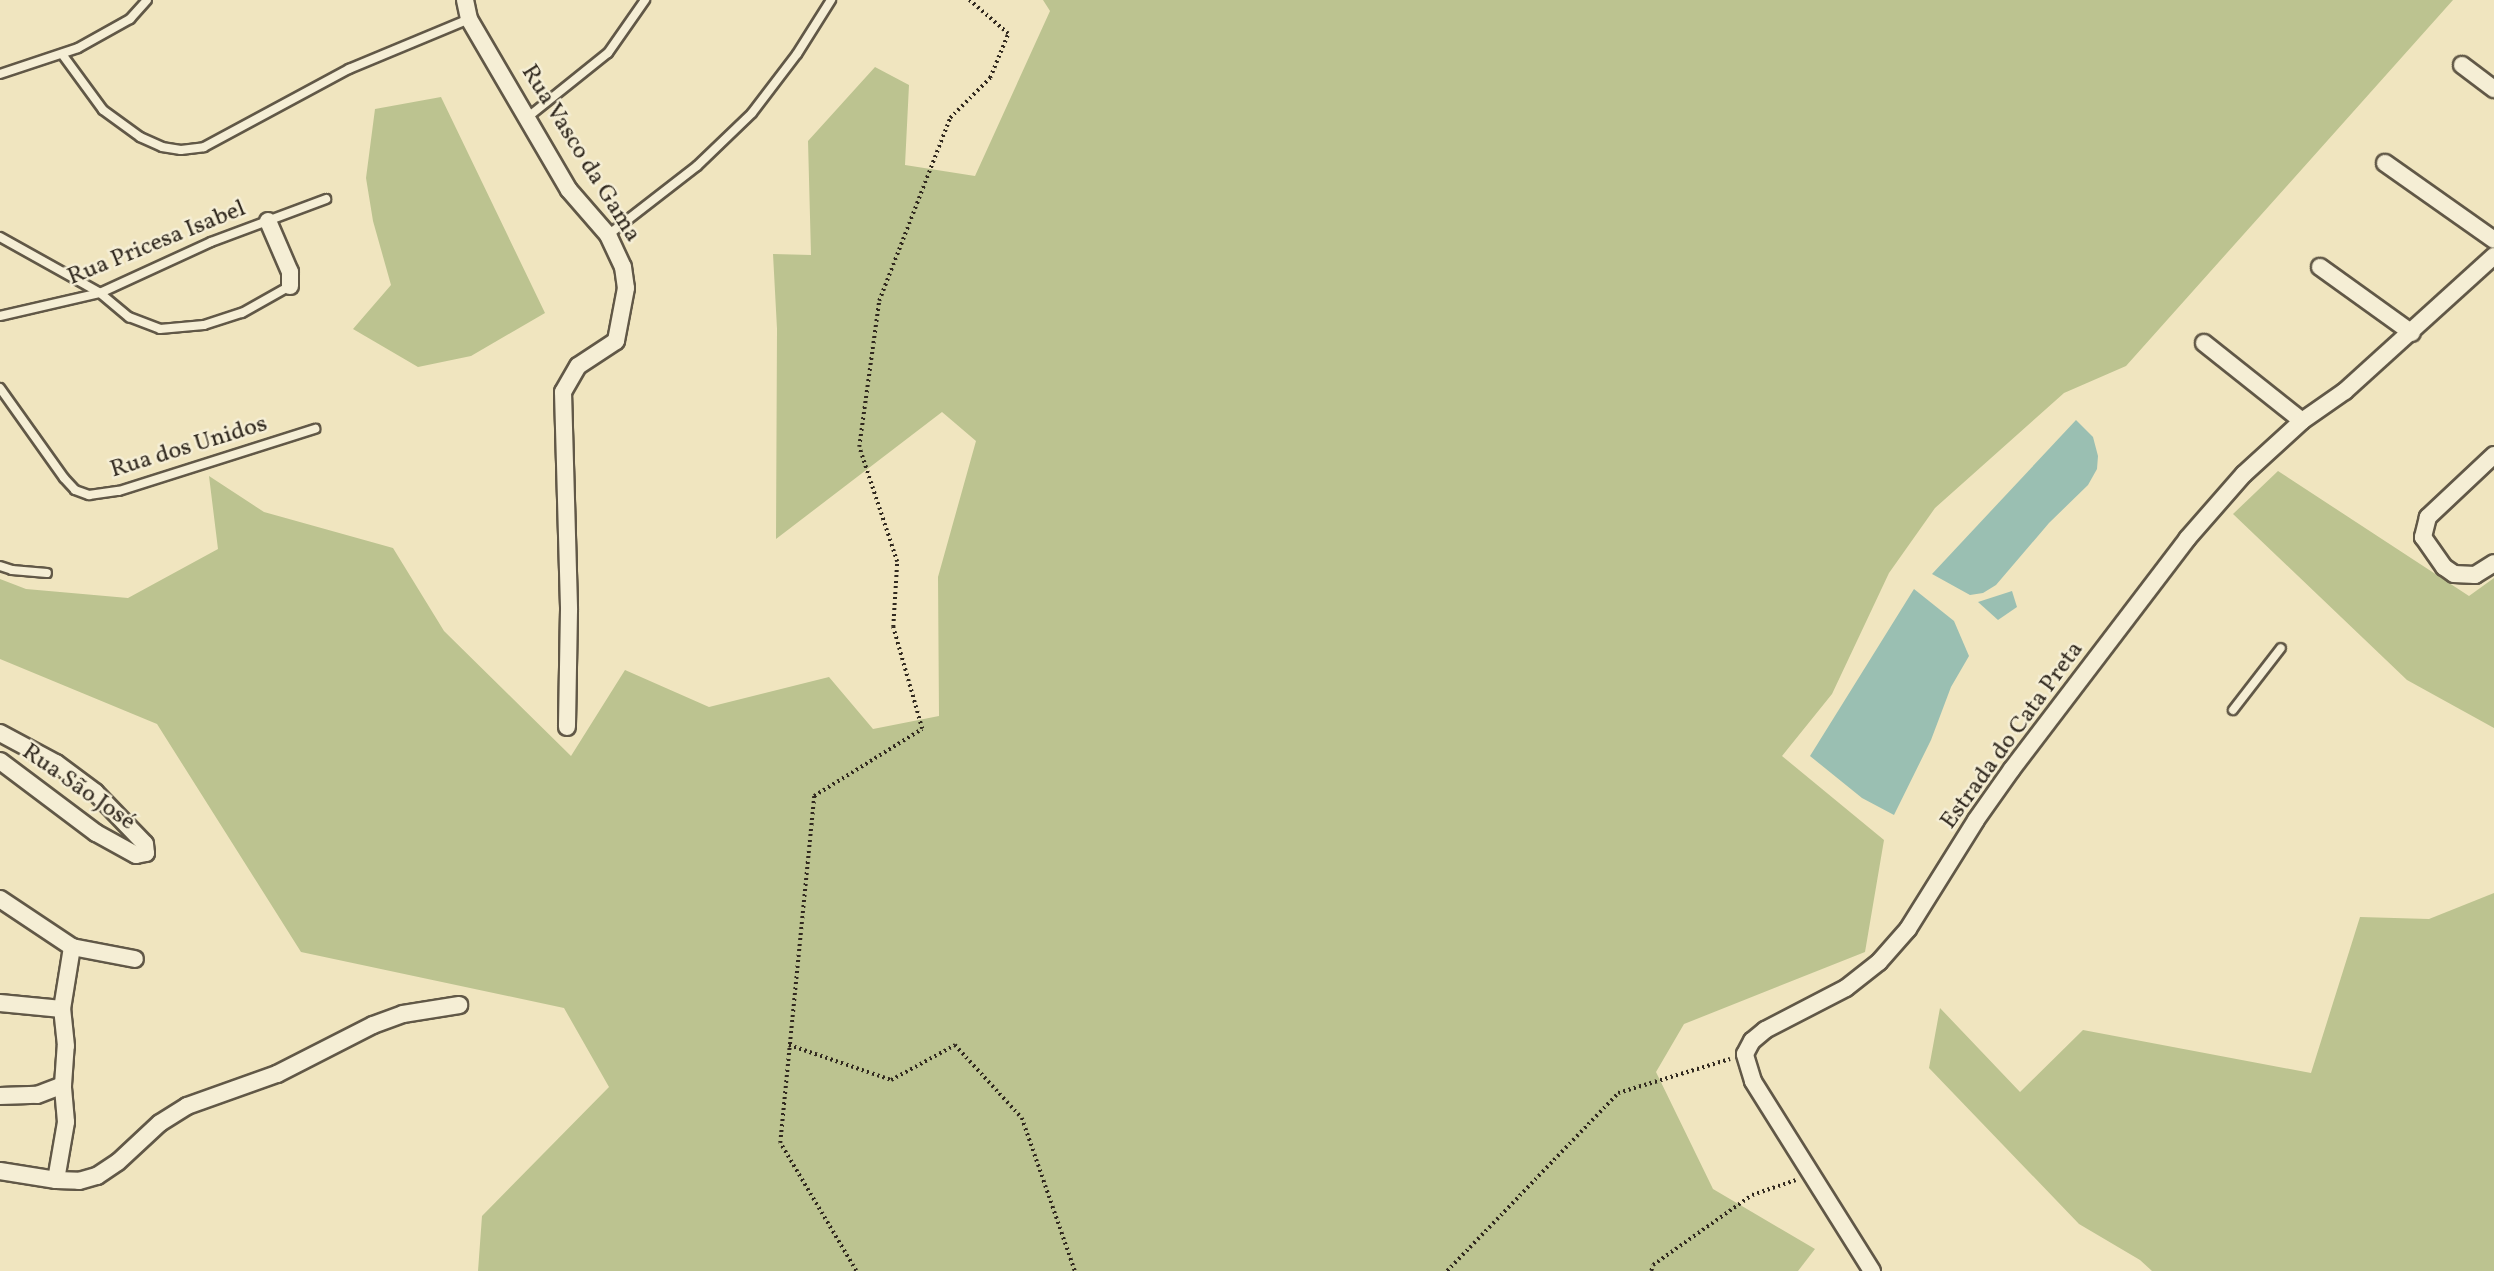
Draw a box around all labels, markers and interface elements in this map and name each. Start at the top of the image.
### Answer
street label: Rua Vasco da Gama [514,60,646,248]
street label: Rua Pricesa Isabel [64,195,250,293]
street label: Rua dos Unidos [107,410,271,486]
street label: Estrada do Cata Preta [1935,637,2091,835]
street label: Rua São José [16,738,140,838]

